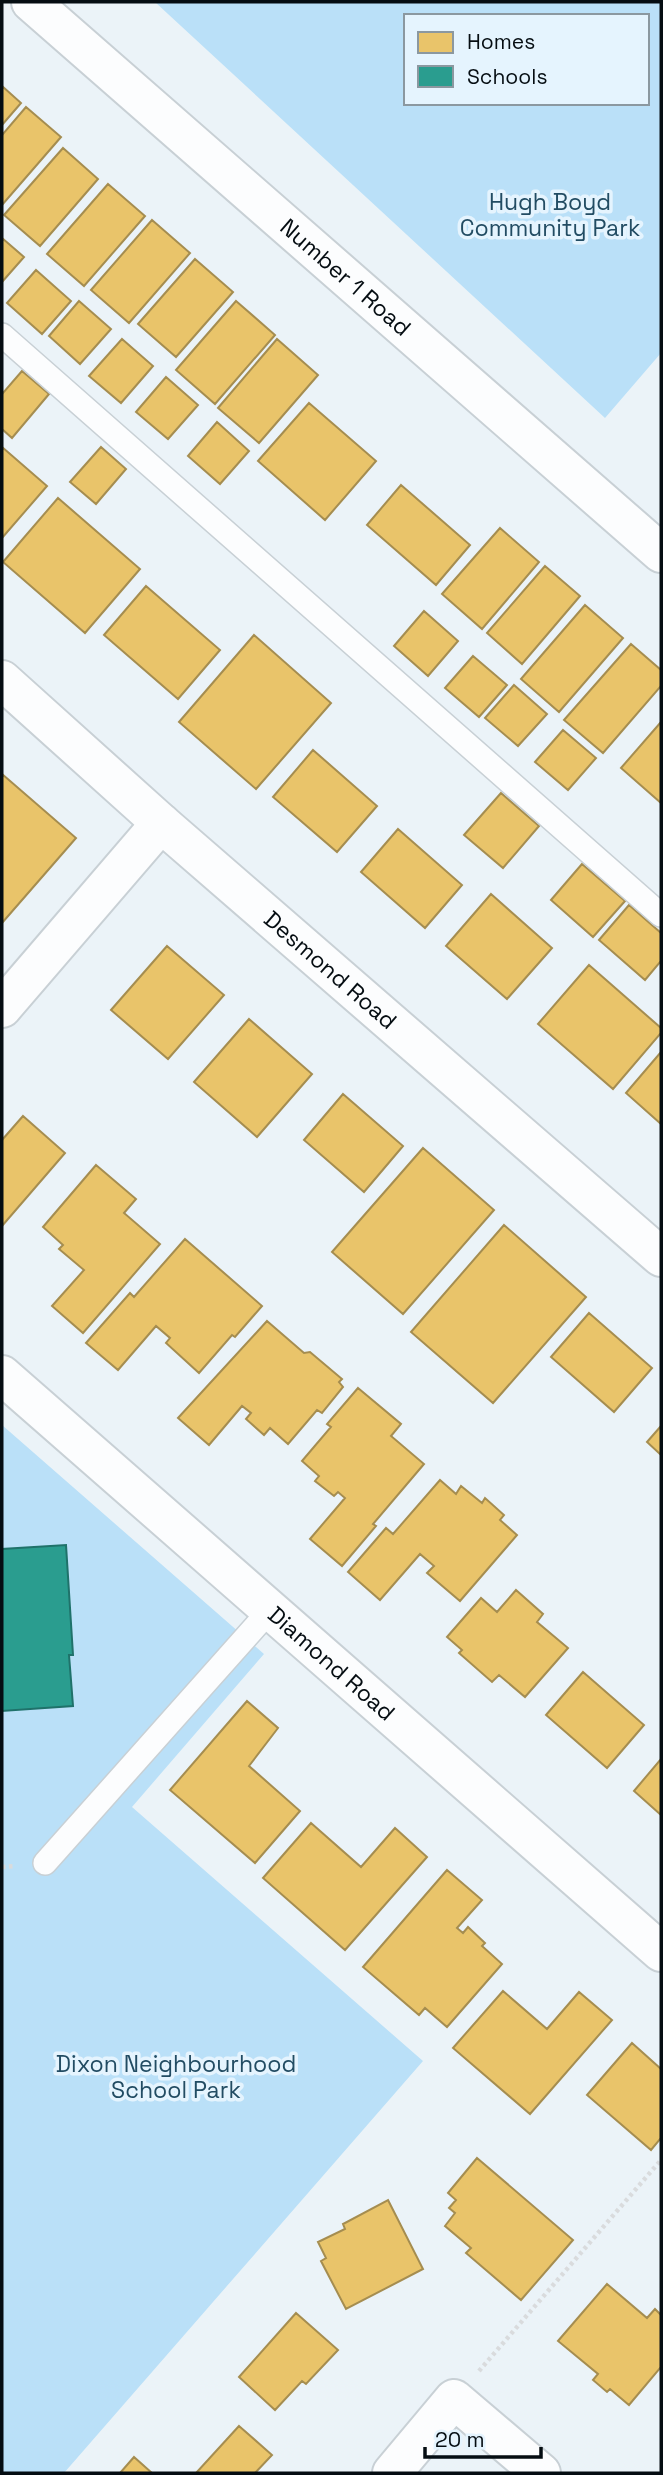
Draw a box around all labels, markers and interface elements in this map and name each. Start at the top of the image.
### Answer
legend [404,14,649,105]
text: Homes [467,28,535,55]
text: Schools [467,63,547,90]
park label: Hugh Boyd Community Park [460,187,640,243]
street label: Number 1 Road [274,212,417,343]
street label: Desmond Road [258,904,403,1036]
street label: Diamond Road [262,1600,401,1727]
park label: Dixon Neighbourhood School Park [56,2049,296,2105]
scale bar [425,2416,540,2460]
text: 20 m [435,2426,485,2453]

